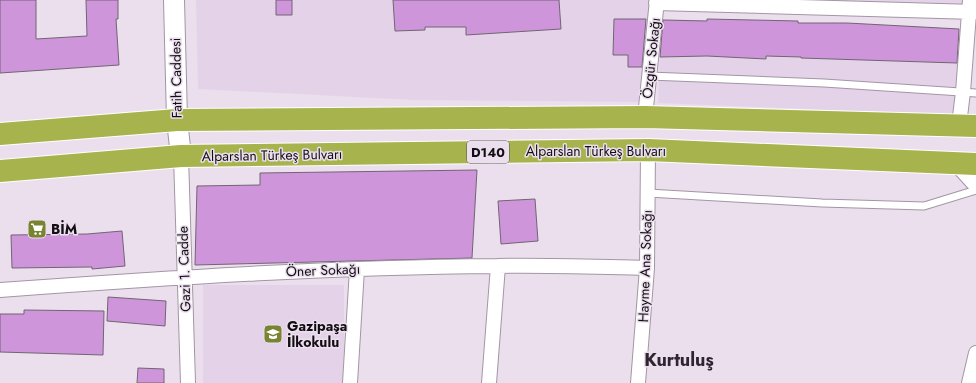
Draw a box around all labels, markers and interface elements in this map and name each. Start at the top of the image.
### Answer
street label: Özgür Sokağı [637,16,665,100]
street label: Fatih Caddesi [165,38,187,118]
road number: D140 [467,141,509,163]
street label: Alparslan Türkeş Bulvarı [526,141,666,161]
street label: Alparslan Türkeş Bulvarı [202,144,342,166]
street label: Hayme Ana Sokağı [633,209,657,323]
supermarket icon: BİM [26,218,48,240]
place label: BİM [51,219,77,239]
street label: Gazi 1. Cadde [173,226,195,312]
street label: Öner Sokağı [285,259,361,281]
place label: Gazipaşa İlkokulu [287,316,347,352]
school or university icon: Gazipaşa İlkokulu [262,323,284,345]
district label: Kurtuluş [644,347,714,373]

